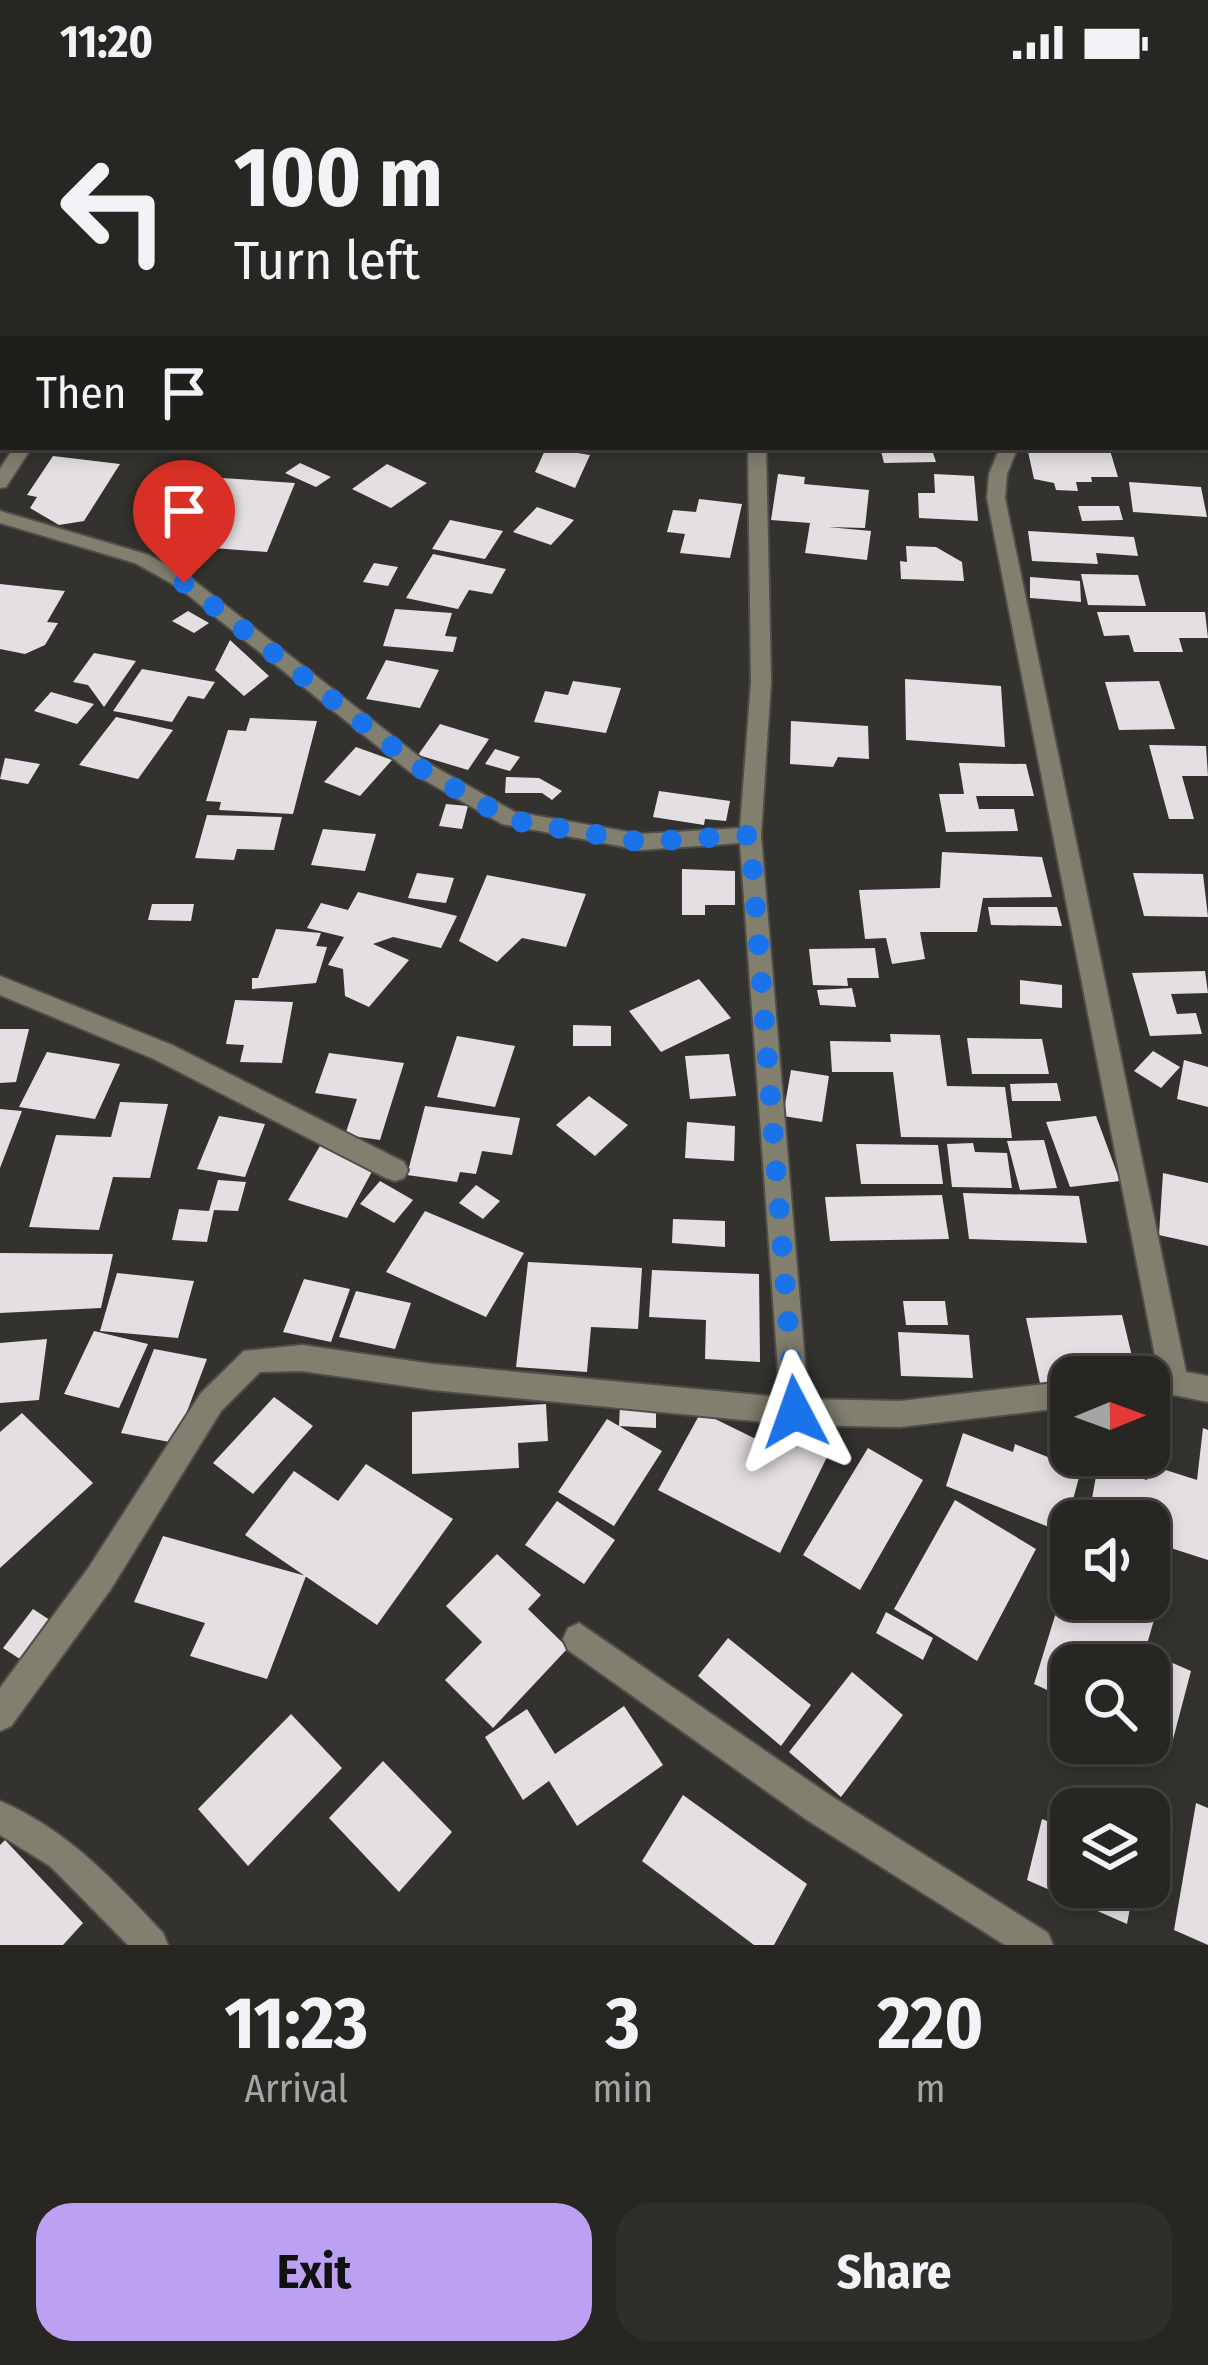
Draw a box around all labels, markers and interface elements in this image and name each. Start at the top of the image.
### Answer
text: 11:20 [60,15,153,69]
text: 100 m [234,127,443,228]
icon: left [36,132,192,288]
text: Turn left [234,229,420,293]
icon: arrive [151,360,217,426]
text: Then [36,366,127,420]
pin [133,460,235,583]
icon: arrive [151,478,217,544]
position arrow [732,1349,858,1475]
north arrow [1050,1356,1170,1476]
map controls [1050,1356,1170,1908]
button: sound [1050,1500,1170,1620]
button: search [1050,1644,1170,1764]
button: layers [1050,1788,1170,1908]
text: 11:23 [225,1981,368,2067]
text: 3 [606,1981,640,2067]
text: 220 [877,1981,983,2067]
text: Arrival [245,2066,348,2112]
text: min [593,2066,653,2112]
text: m [915,2066,945,2112]
button: Exit [36,2203,592,2341]
button: Share [616,2203,1172,2341]

